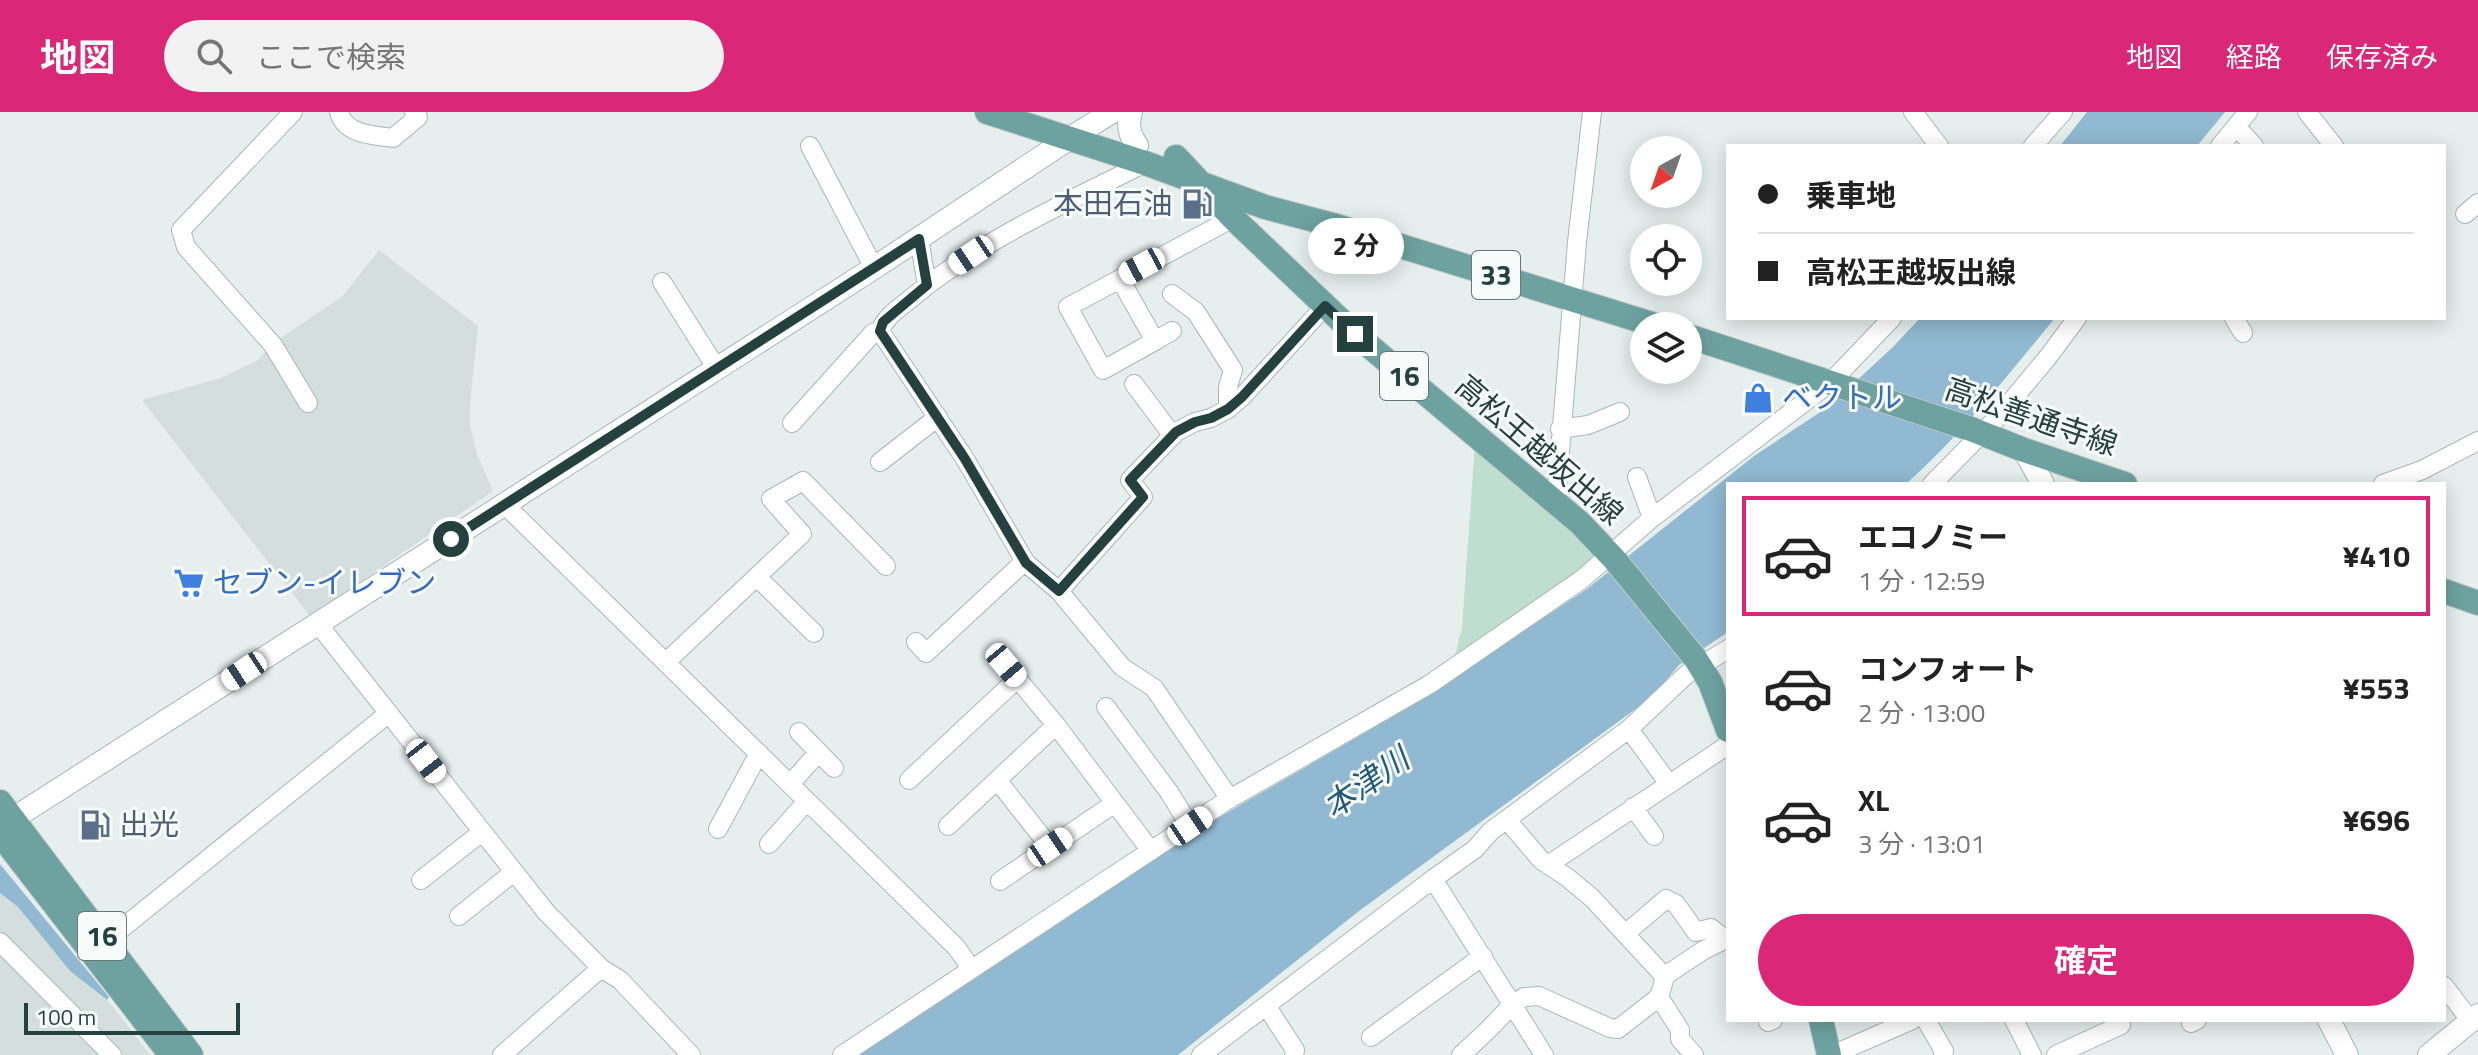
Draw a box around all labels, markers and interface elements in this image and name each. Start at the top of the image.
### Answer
search box [164,20,724,92]
text: 地図 [40,28,116,86]
icon: search [192,34,236,78]
text: ここで検索 [256,34,406,80]
text: 地図 [2126,35,2182,78]
text: 経路 [2226,35,2282,78]
text: 保存済み [2326,35,2438,78]
north arrow [1630,136,1702,208]
map controls [1630,136,1702,384]
text: 乗車地 [1806,172,1896,218]
place label: 本田石油 [1053,180,1173,226]
fuel station icon: 本田石油 [1180,187,1214,221]
callout: 2 分 [1307,218,1403,274]
button: locate [1630,224,1702,296]
text: 2 分 [1333,226,1379,265]
car [944,232,998,278]
car [1115,244,1169,288]
text: 高松王越坂出線 [1806,249,2016,295]
road number: 33 [1472,251,1520,299]
button: layers [1630,312,1702,384]
route end [1337,316,1373,352]
road number: 16 [1380,352,1428,400]
street label: 高松王越坂出線 [1445,363,1634,535]
street label: 高松善通寺線 [1939,365,2124,467]
place label: ベクトル [1782,374,1902,420]
shop icon: ベクトル [1741,381,1775,415]
text: エコノミー [1858,514,2008,560]
icon: car [1762,520,1834,592]
route start [433,521,469,557]
text: ¥410 [2343,533,2410,579]
place label: セブン-イレブン [213,559,436,605]
text: 1 分 · 12:59 [1858,561,1985,600]
supermarket icon: セブン-イレブン [172,566,206,600]
car [981,639,1031,691]
text: コンフォート [1858,646,2037,692]
car [217,648,271,694]
icon: car [1762,652,1834,724]
text: ¥553 [2343,665,2410,711]
text: 2 分 · 13:00 [1858,693,1985,732]
water label: 本津川 [1312,733,1421,829]
car [402,735,450,787]
text: XL [1858,777,1889,823]
icon: car [1762,784,1834,856]
text: ¥696 [2343,797,2410,843]
place label: 出光 [119,801,179,847]
car [1163,803,1217,849]
fuel station icon: 出光 [78,808,112,842]
car [1023,824,1077,870]
text: 3 分 · 13:01 [1858,824,1985,863]
road number: 16 [78,912,126,960]
button: 確定 [1758,914,2414,1006]
scale bar [24,999,240,1035]
text: 100 m [36,1000,96,1034]

